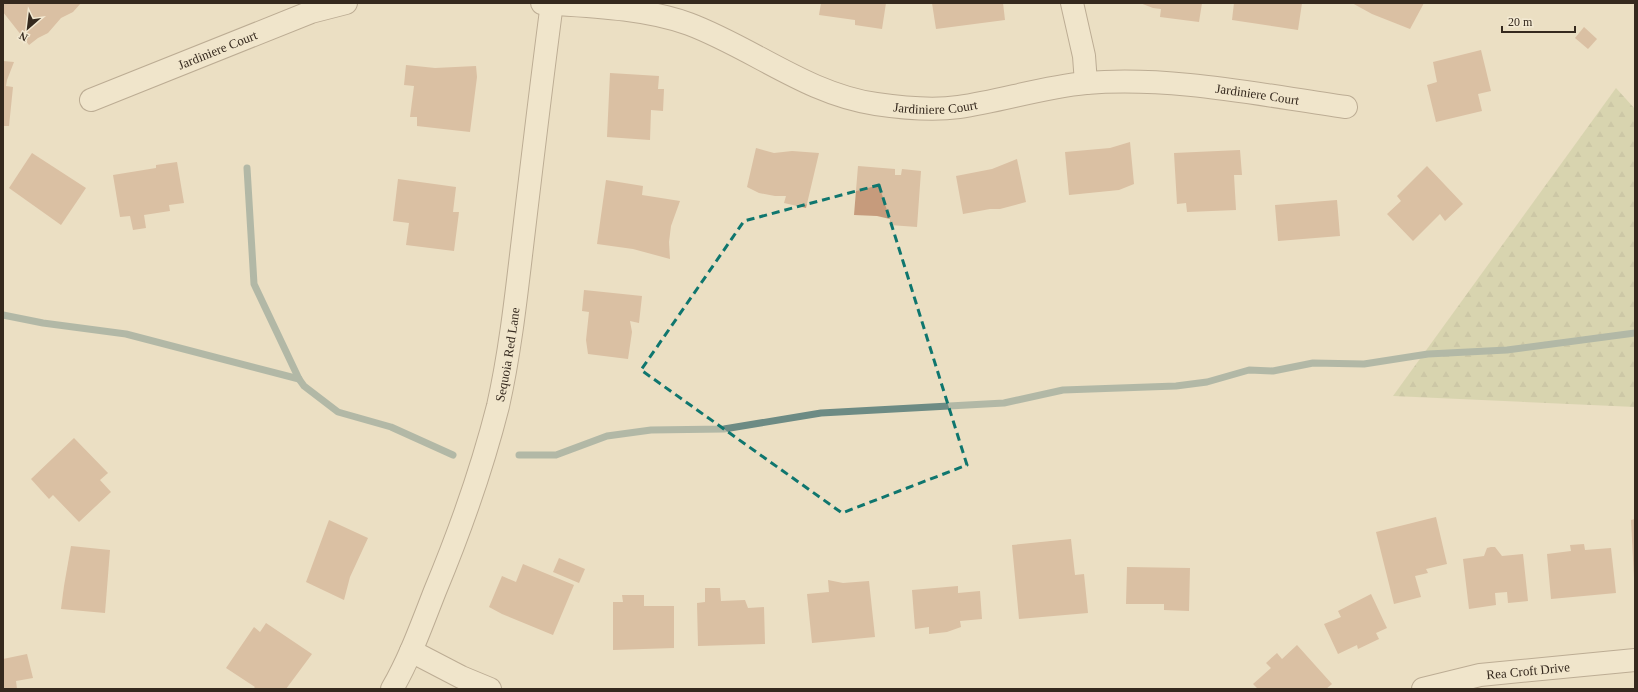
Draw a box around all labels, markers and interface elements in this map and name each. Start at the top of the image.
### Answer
north arrow [8,8,48,48]
scale bar [1502,8,1575,34]
text: 20 m [1508,15,1533,29]
street label: Jardiniere Court [176,27,260,73]
text: N [17,30,30,44]
street label: Jardiniere Court [1215,81,1301,108]
street label: Jardiniere Court [893,97,979,117]
street label: Sequoia Red Lane [492,306,523,403]
street label: Rea Croft Drive [1486,659,1571,682]

